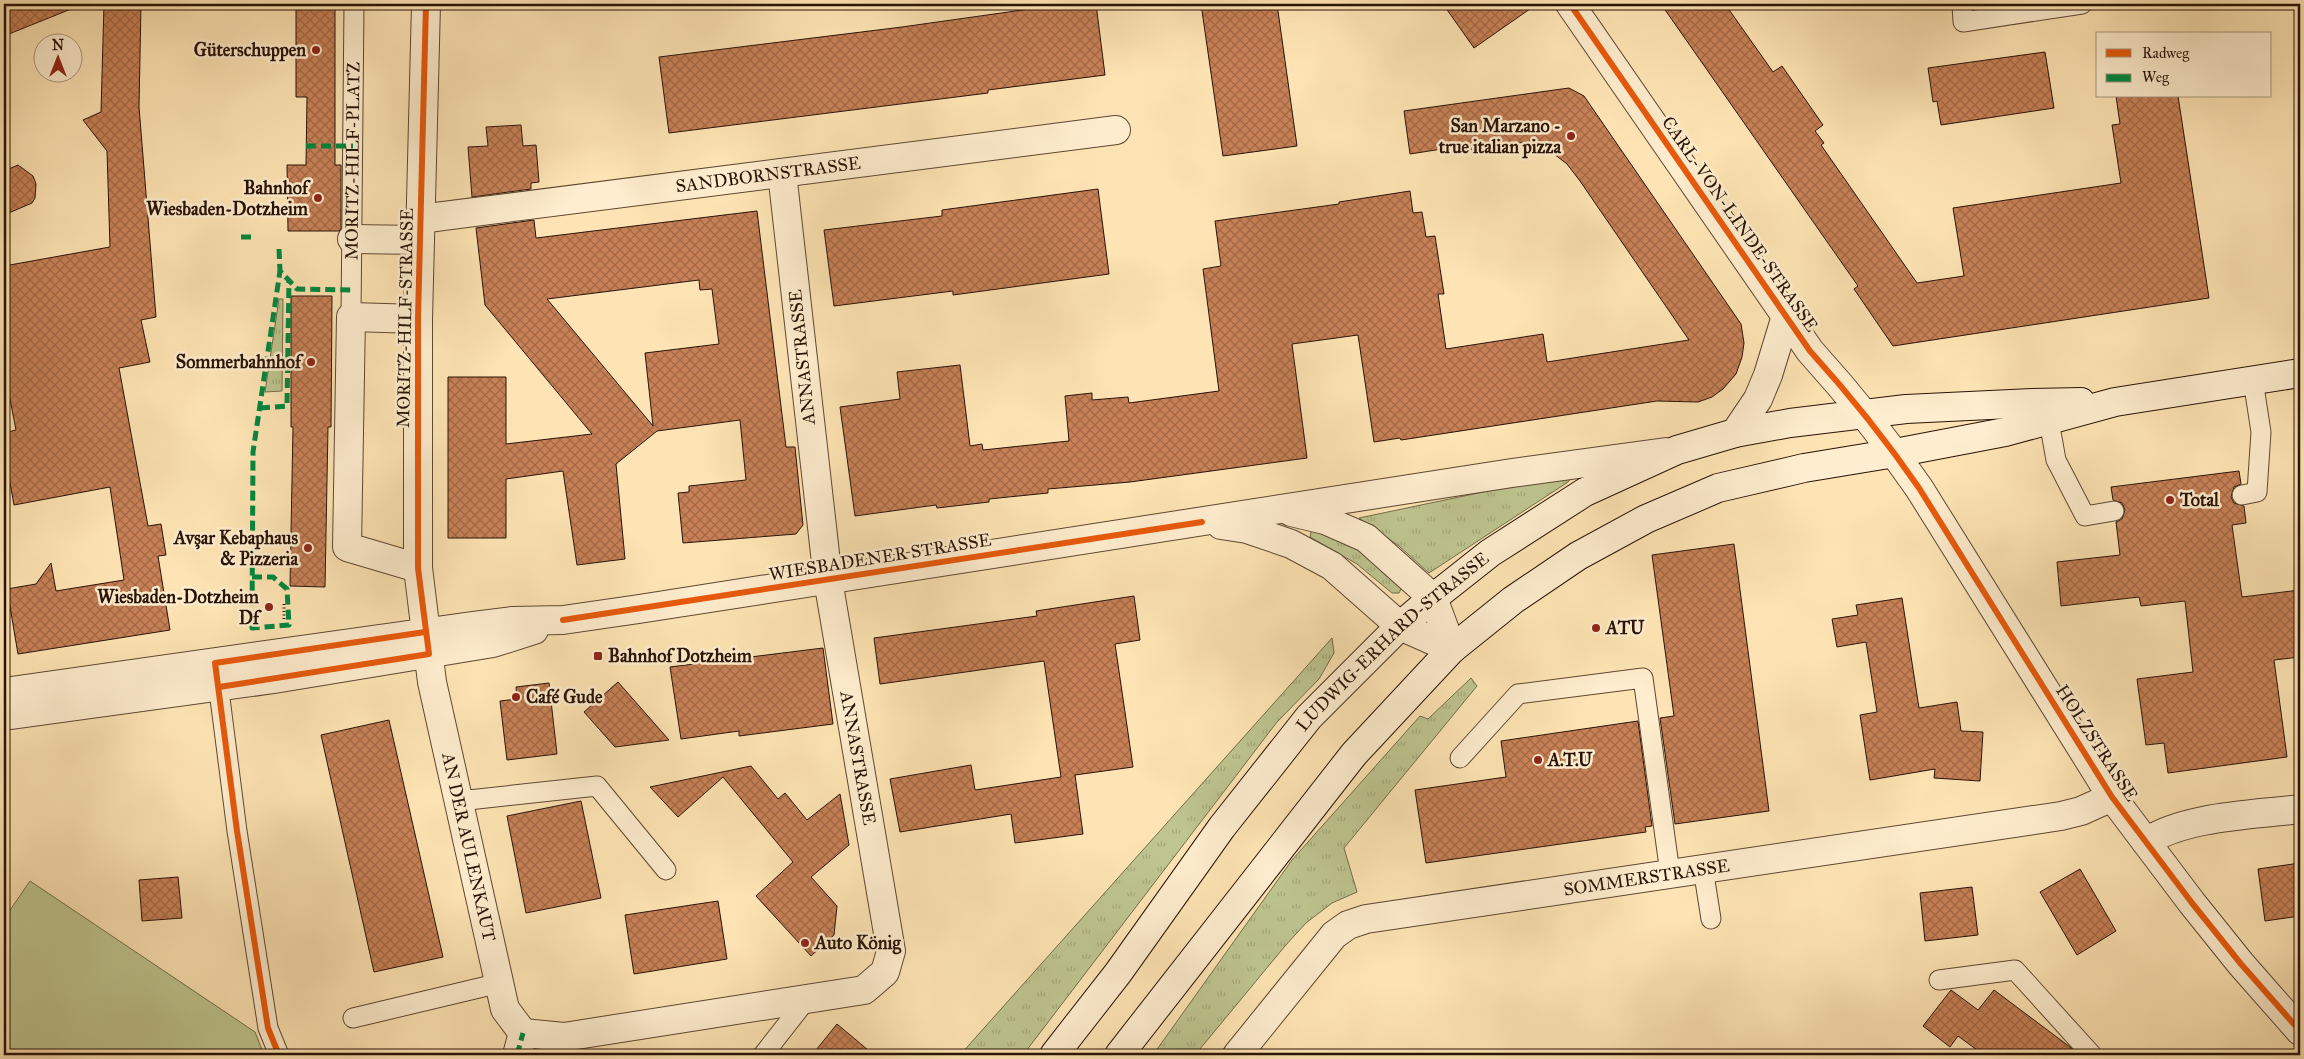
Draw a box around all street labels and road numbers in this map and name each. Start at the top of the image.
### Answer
street label: MORITZ-HILF-PLATZ [341,62,364,260]
street label: CARL-VON-LINDE-STRASSE [1657,112,1823,336]
street label: SANDBORNSTRASSE [674,152,862,197]
street label: MORITZ-HILF-STRASSE [392,208,418,428]
street label: ANNASTRASSE [784,288,820,427]
street label: WIESBADENER STRASSE [767,529,993,585]
street label: LUDWIG-ERHARD-STRASSE [1291,547,1493,736]
street label: HOLZSTRASSE [2051,681,2143,805]
street label: ANNASTRASSE [835,688,881,827]
street label: AN DER AULENKAUT [437,750,501,943]
street label: SOMMERSTRASSE [1562,854,1731,901]

